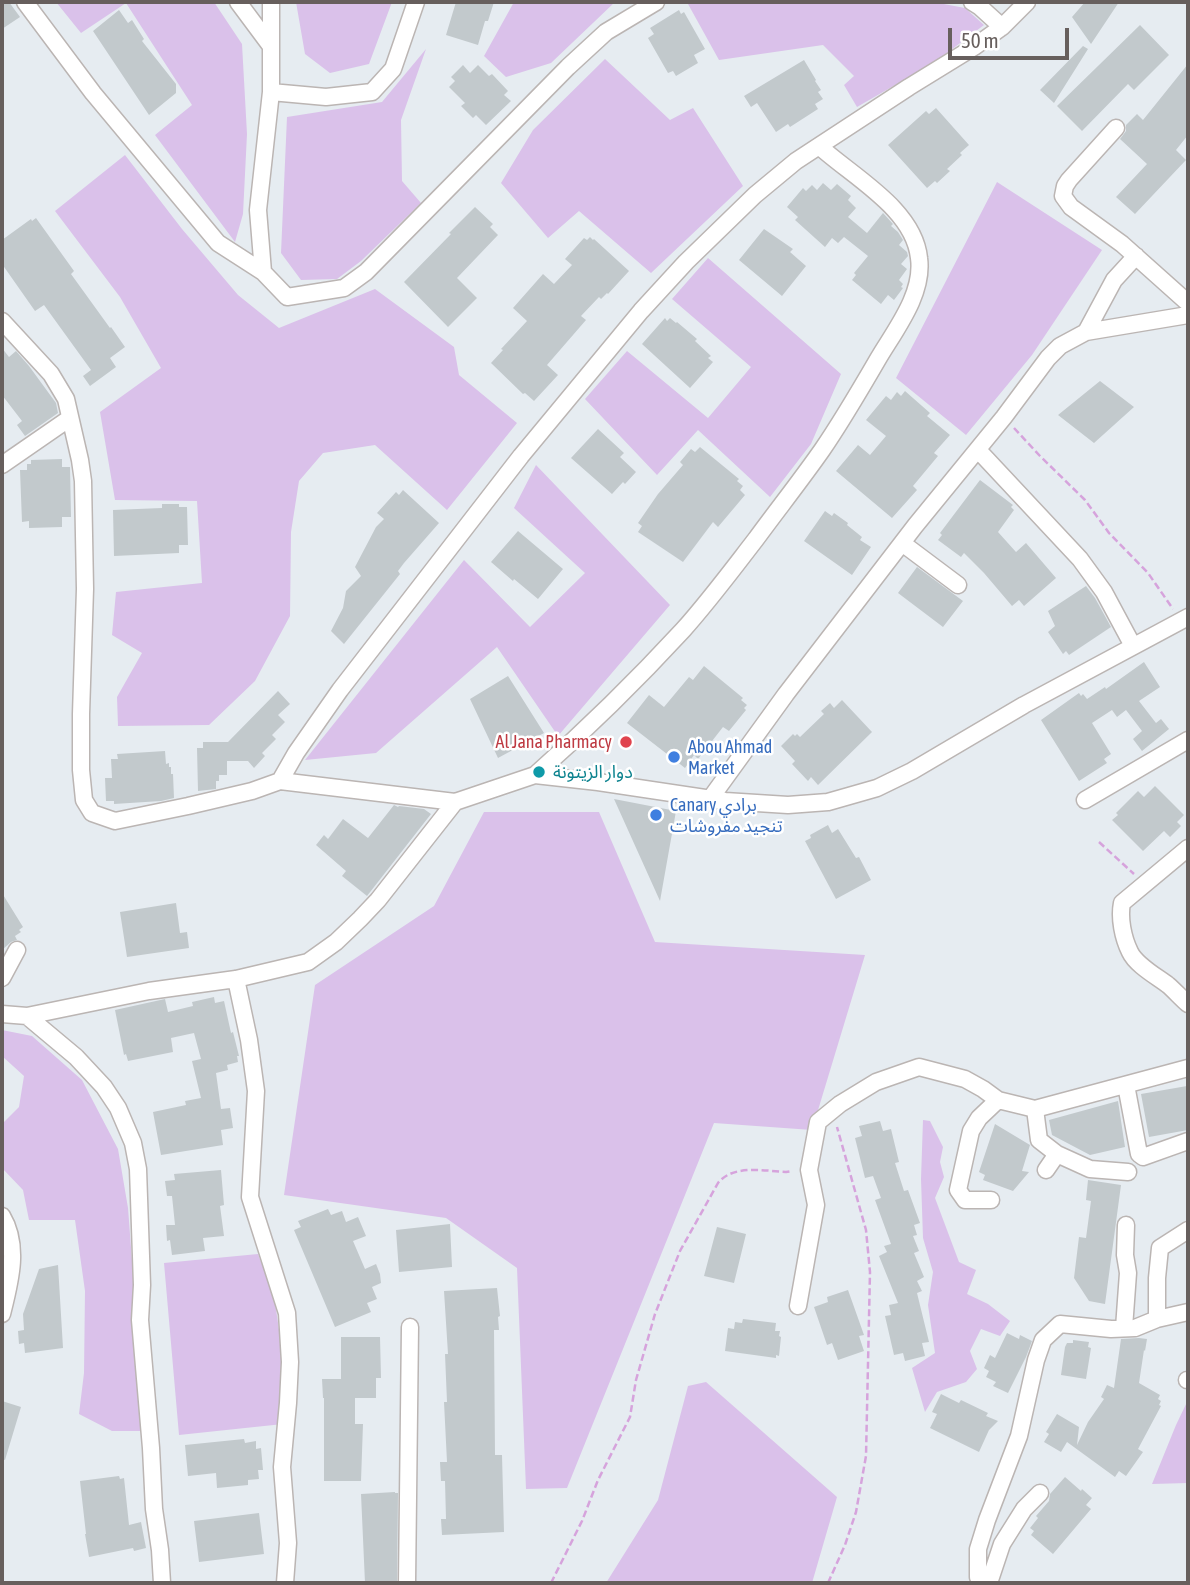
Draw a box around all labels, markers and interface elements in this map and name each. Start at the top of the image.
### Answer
scale bar [952,14,1073,58]
text: 50 m [961,28,999,52]
place label: Al Jana Pharmacy [496,731,612,753]
marker: Al Jana Pharmacy [618,734,634,750]
place label: Abou Ahmad Market [688,736,772,778]
marker: Abou Ahmad Market [666,749,682,765]
place label: دوار الزيتونة [553,761,633,783]
marker: دوار الزيتونة [531,764,547,780]
place label: Canary برادي تنجيد مفروشات [670,794,783,836]
marker: Canary برادي تنجيد مفروشات [648,807,664,823]

